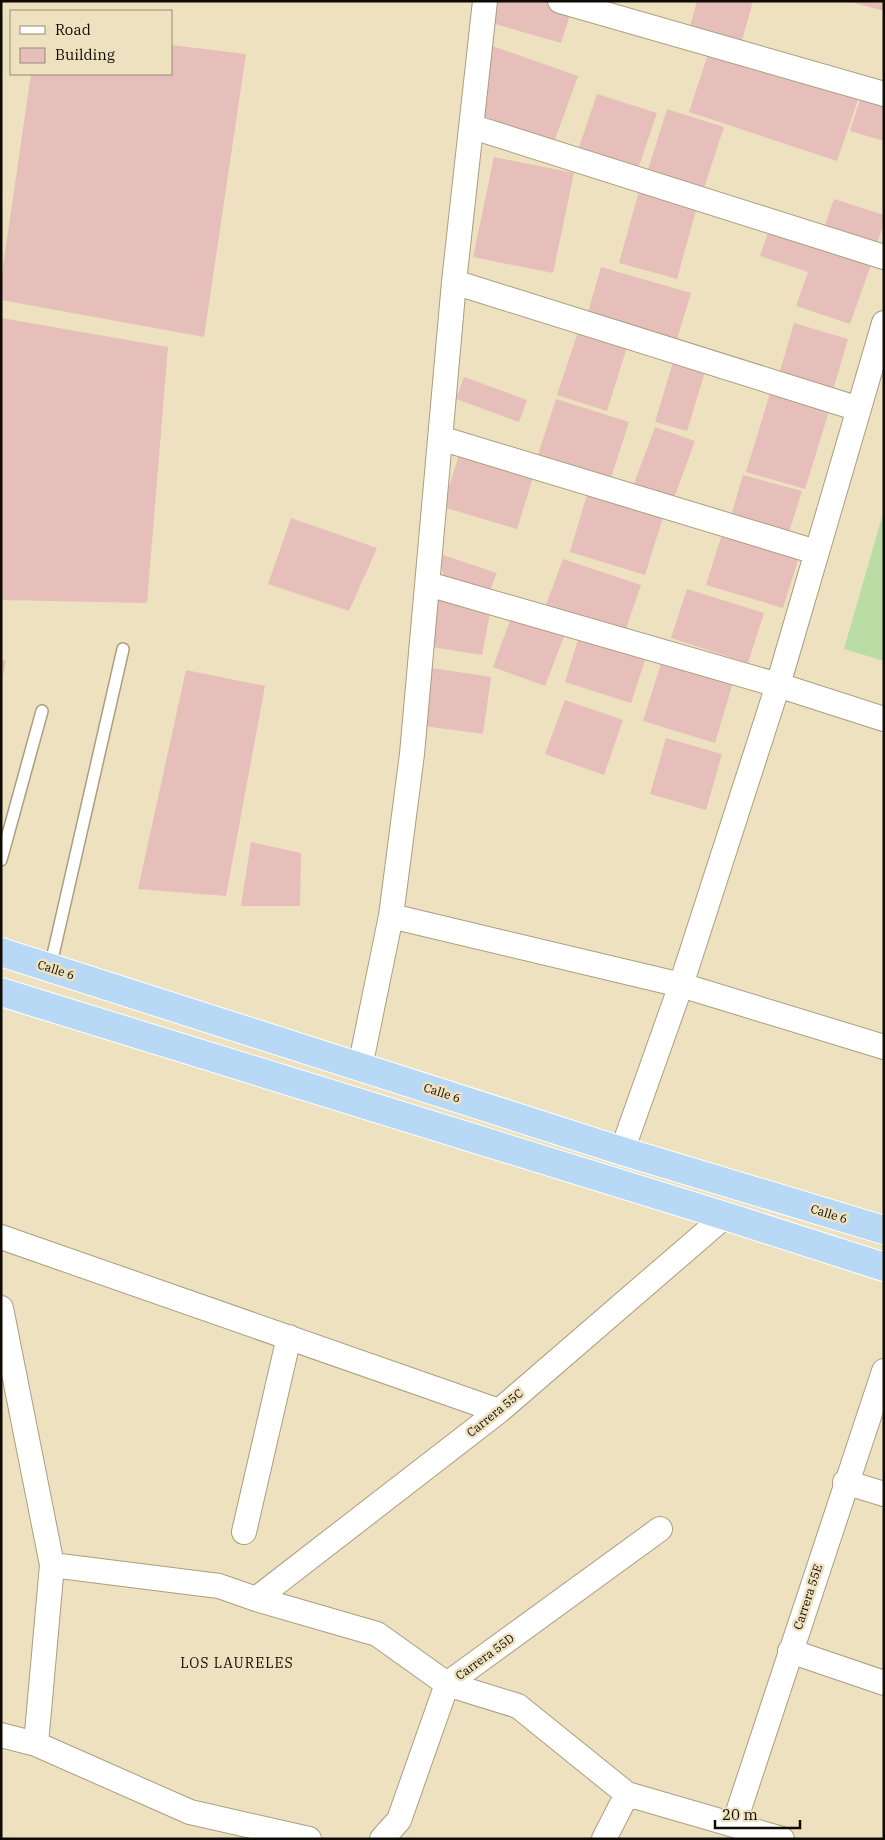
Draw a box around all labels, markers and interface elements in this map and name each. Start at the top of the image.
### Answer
legend [10,10,172,75]
text: Road [55,20,91,39]
text: Building [55,45,115,64]
street label: Calle 6 [36,957,76,983]
street label: Calle 6 [422,1080,462,1106]
street label: Calle 6 [809,1201,849,1226]
street label: Carrera 55C [463,1385,526,1440]
street label: Carrera 55E [790,1562,825,1632]
street label: Carrera 55D [452,1630,517,1683]
district label: LOS LAURELES [180,1654,294,1672]
scale bar [715,1798,800,1830]
text: 20 m [722,1805,758,1824]

